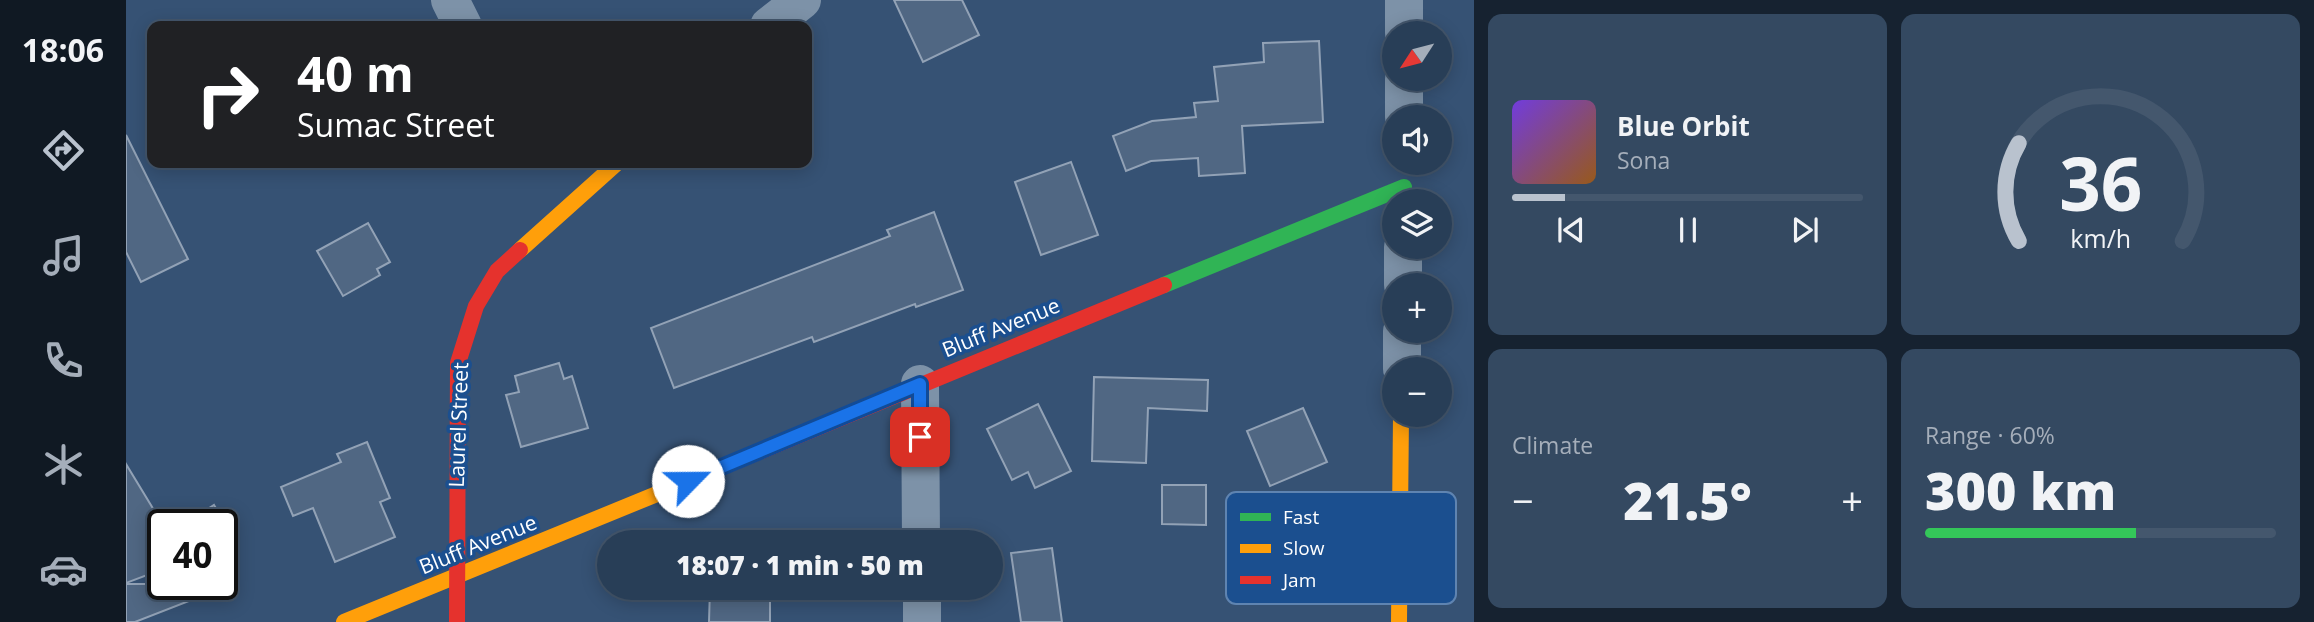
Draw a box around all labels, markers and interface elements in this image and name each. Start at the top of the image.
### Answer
north arrow [1382,21,1452,91]
map controls [1382,21,1452,427]
text: 18:06 [22,28,104,71]
text: 40 m [297,40,414,106]
icon: right [182,49,273,140]
text: Sumac Street [297,103,495,146]
button: sound [1382,105,1452,175]
text: Blue Orbit [1617,108,1750,144]
icon: directions [39,126,88,175]
text: 36 [2059,133,2142,232]
text: Sona [1617,144,1670,176]
button: layers [1382,189,1452,259]
icon: previous [1552,211,1590,249]
icon: pause [1669,211,1707,249]
icon: next [1786,211,1824,249]
text: km/h [2070,221,2131,255]
icon: music [39,231,88,280]
button: + [1382,273,1452,343]
street label: Bluff Avenue [938,291,1064,363]
icon: phone [39,336,88,385]
button: − [1382,357,1452,427]
street label: Laurel Street [442,362,474,488]
pin [890,407,950,467]
icon: arrive [901,418,939,456]
text: Range · 60% [1925,419,2055,451]
text: Climate [1512,429,1593,461]
icon: climate [39,440,88,489]
position arrow [651,444,725,518]
text: 300 km [1925,454,2116,525]
text: 21.5° [1623,464,1752,535]
text: − [1512,474,1534,526]
text: + [1841,474,1863,526]
legend [1226,492,1456,604]
text: Fast [1283,504,1319,530]
street label: Bluff Avenue [415,508,541,580]
speed limit sign: 40 [147,509,238,600]
text: Slow [1283,535,1325,561]
icon: car [39,545,88,594]
text: 18:07 · 1 min · 50 m [676,547,924,583]
text: Jam [1281,567,1316,593]

